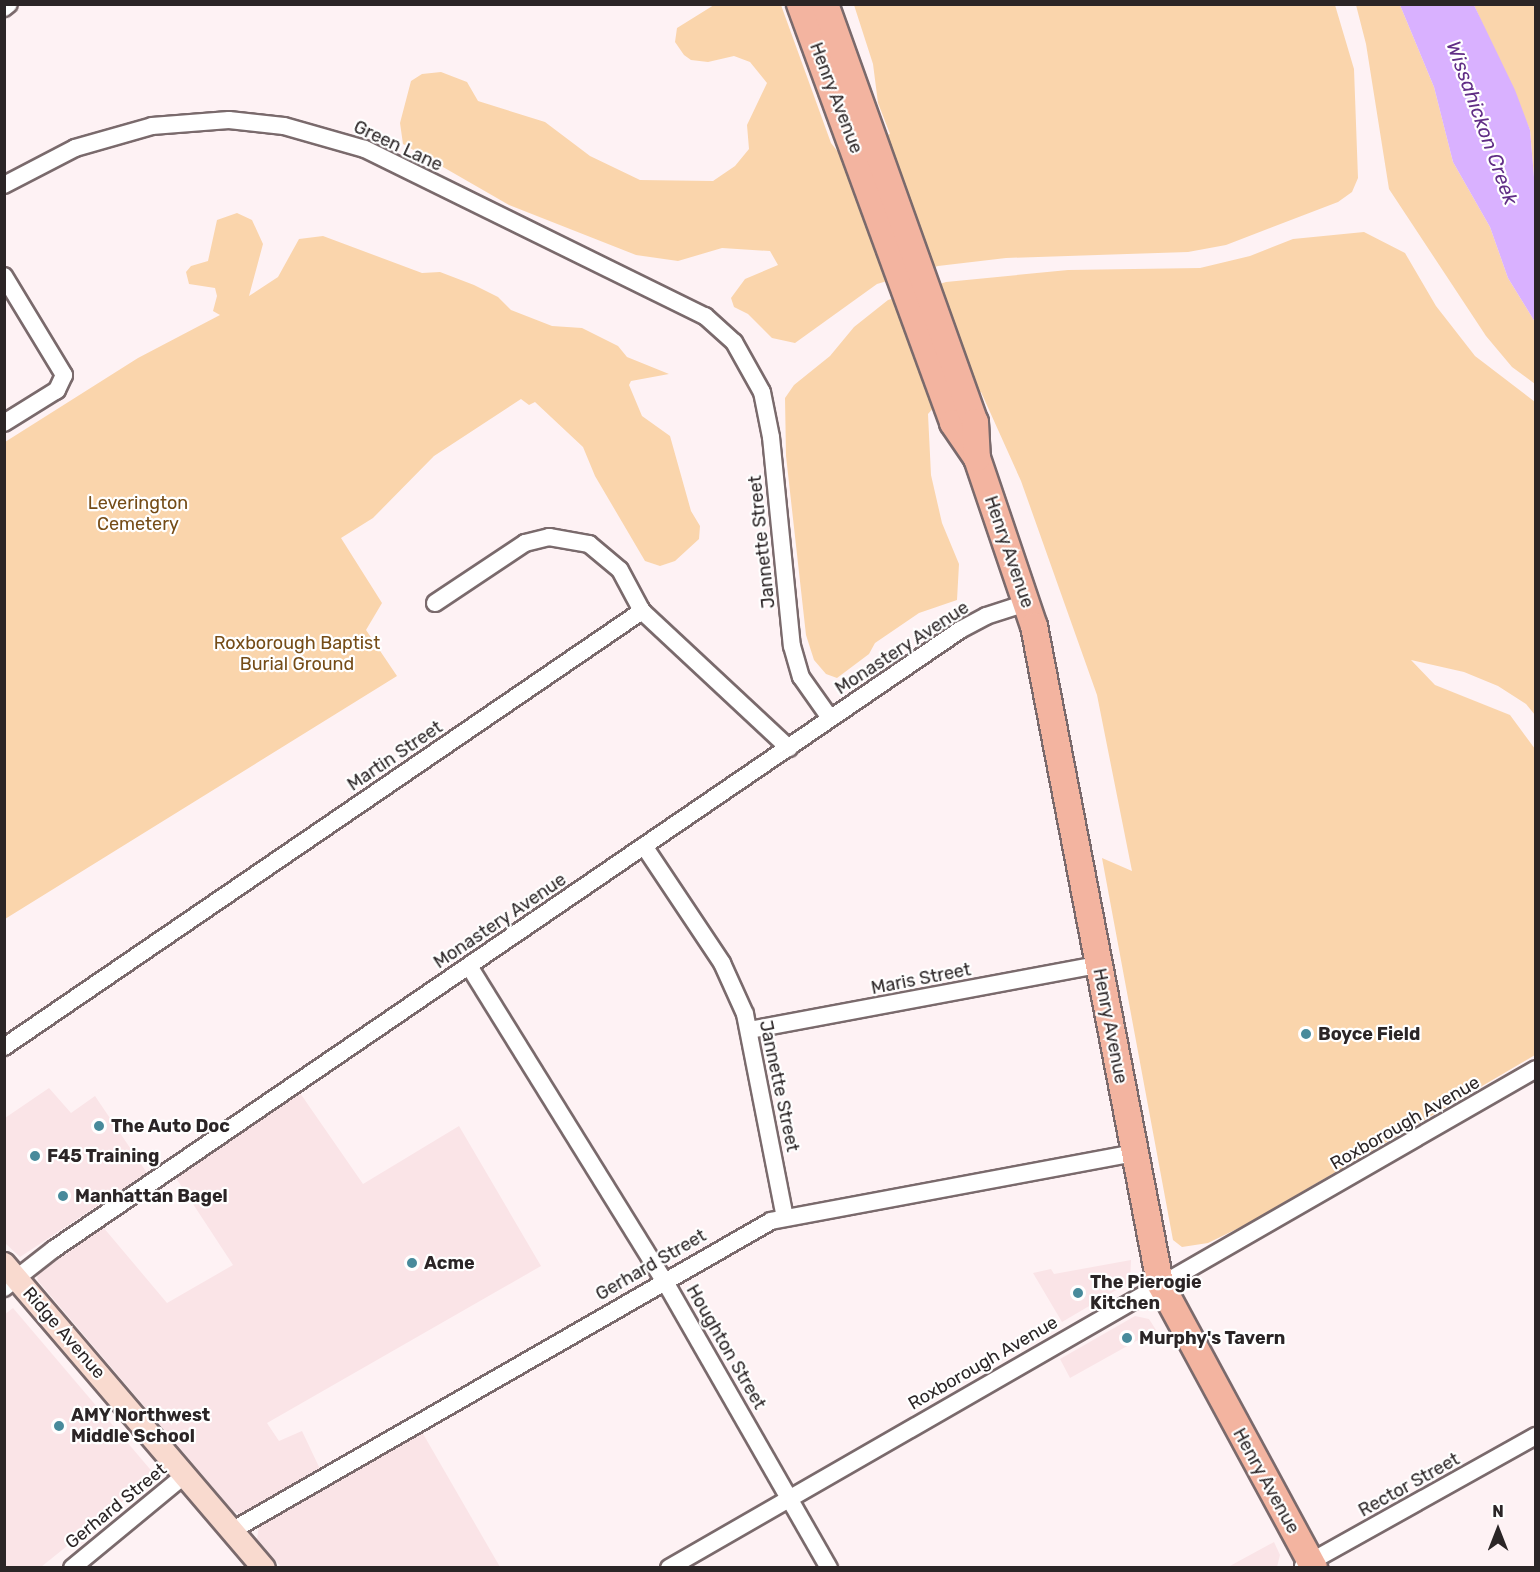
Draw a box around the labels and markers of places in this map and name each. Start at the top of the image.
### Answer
place label: Boyce Field [1318,1023,1420,1045]
marker: Boyce Field [1299,1027,1313,1041]
place label: The Auto Doc [111,1115,230,1137]
marker: The Auto Doc [92,1119,106,1133]
place label: F45 Training [47,1145,160,1167]
marker: F45 Training [28,1149,42,1163]
place label: Manhattan Bagel [75,1185,228,1207]
marker: Manhattan Bagel [56,1189,70,1203]
place label: Acme [424,1252,475,1274]
marker: Acme [405,1256,419,1270]
place label: The Pierogie Kitchen [1090,1272,1202,1314]
marker: The Pierogie Kitchen [1071,1286,1085,1300]
place label: Murphy's Tavern [1139,1327,1286,1349]
marker: Murphy's Tavern [1120,1331,1134,1345]
place label: AMY Northwest Middle School [71,1405,211,1448]
marker: AMY Northwest Middle School [52,1419,66,1433]

